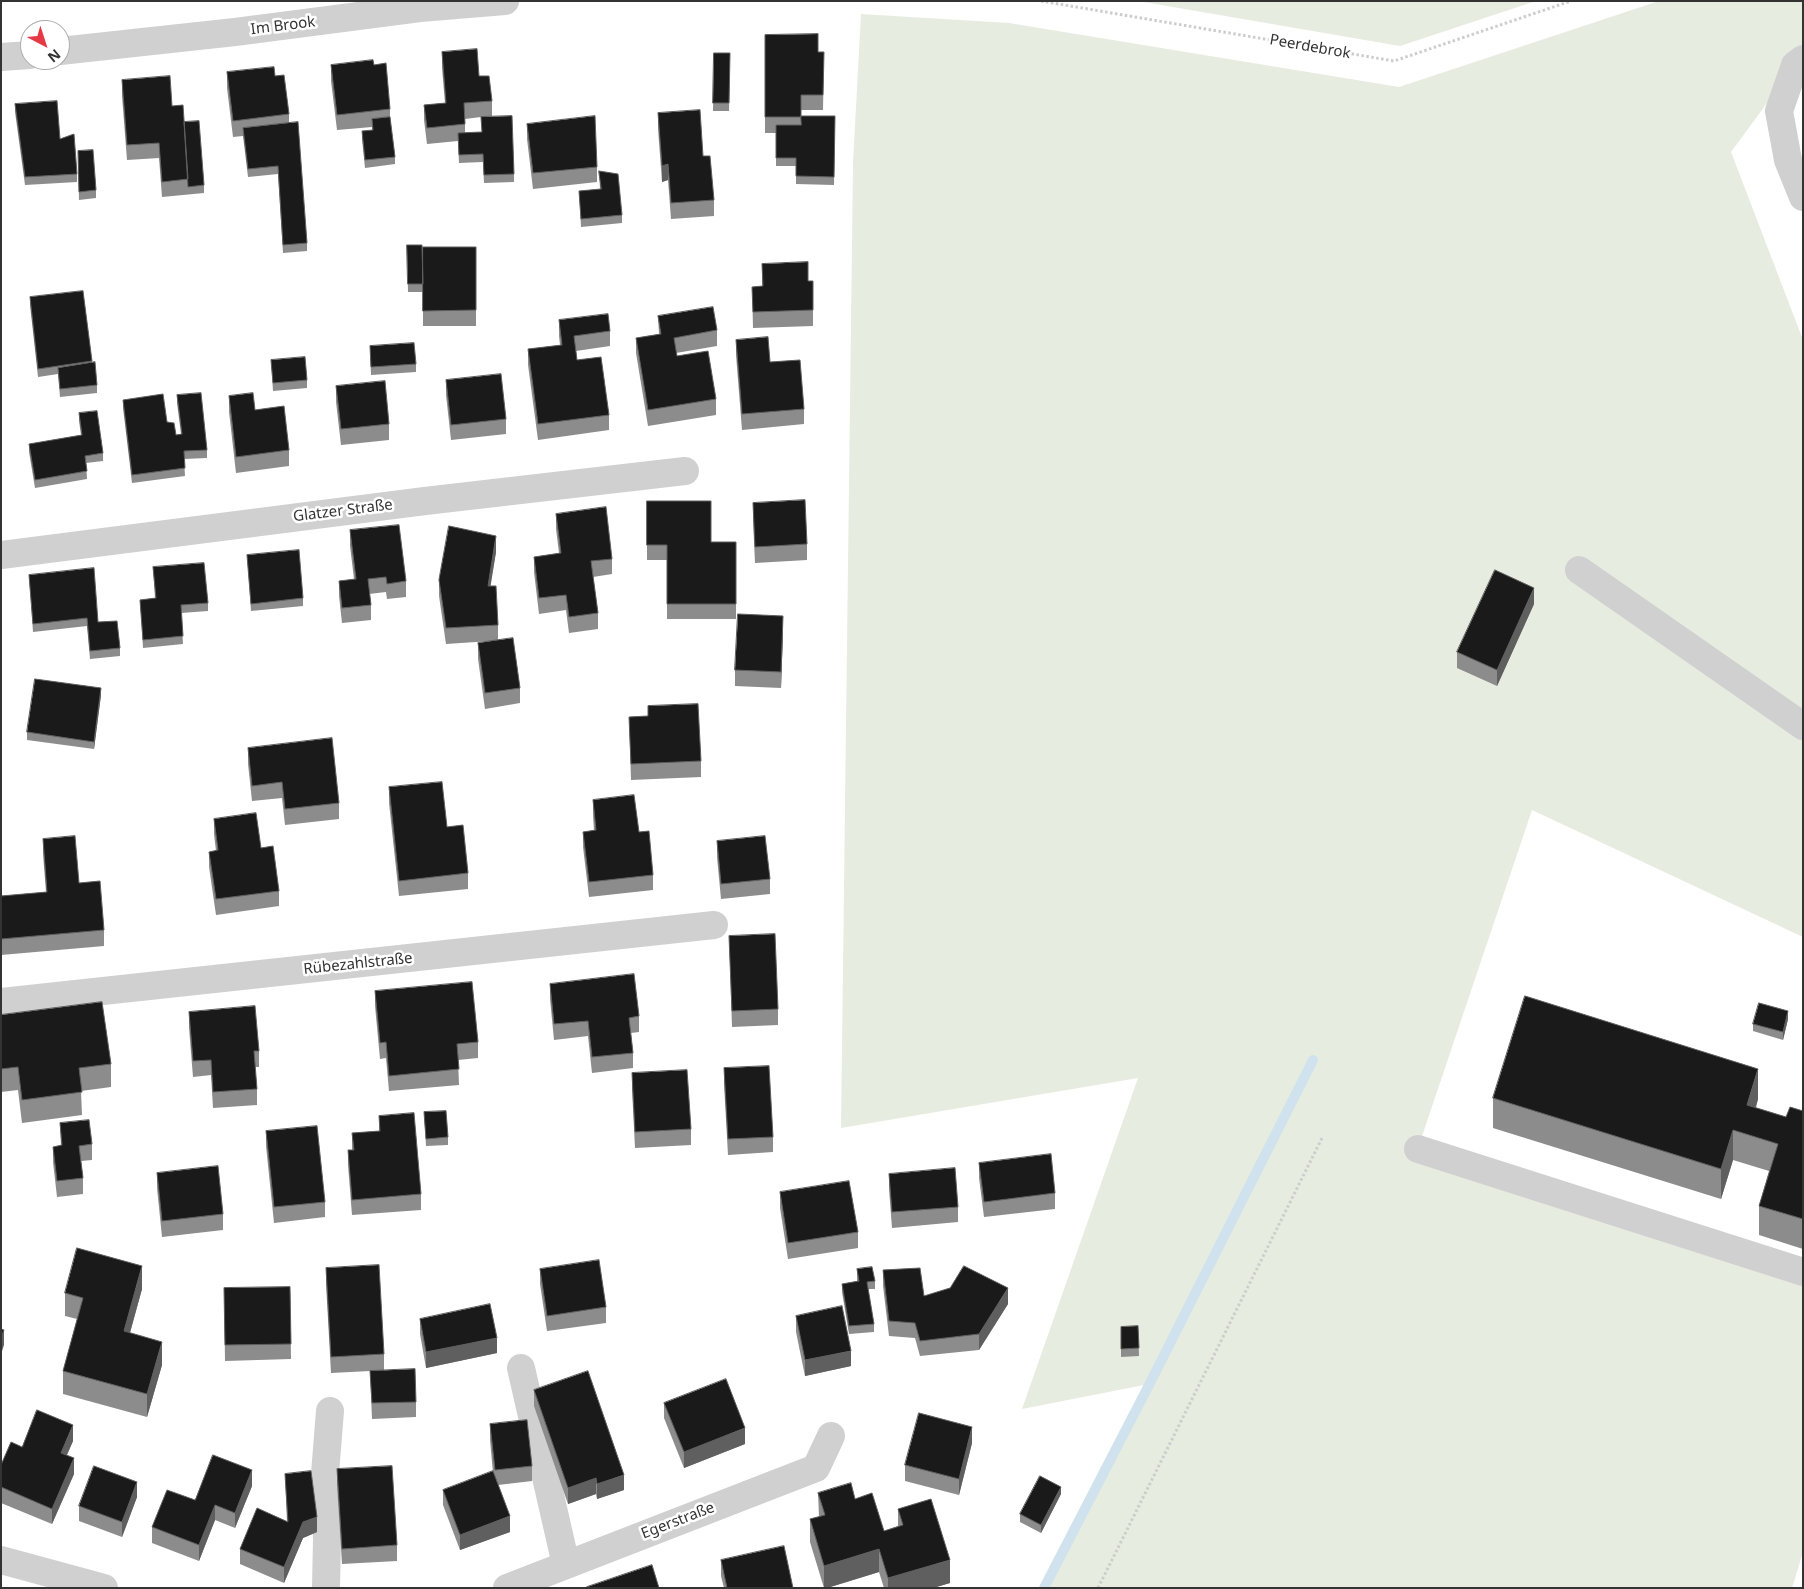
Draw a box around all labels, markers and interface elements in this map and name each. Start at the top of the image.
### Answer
street label: Im Brook [250,13,316,39]
north arrow [20,20,70,70]
street label: Peerdebrok [1268,31,1352,63]
text: N [44,45,65,67]
street label: Glatzer Straße [292,496,394,526]
street label: Rübezahlstraße [303,949,413,979]
street label: Egerstraße [639,1499,717,1543]

